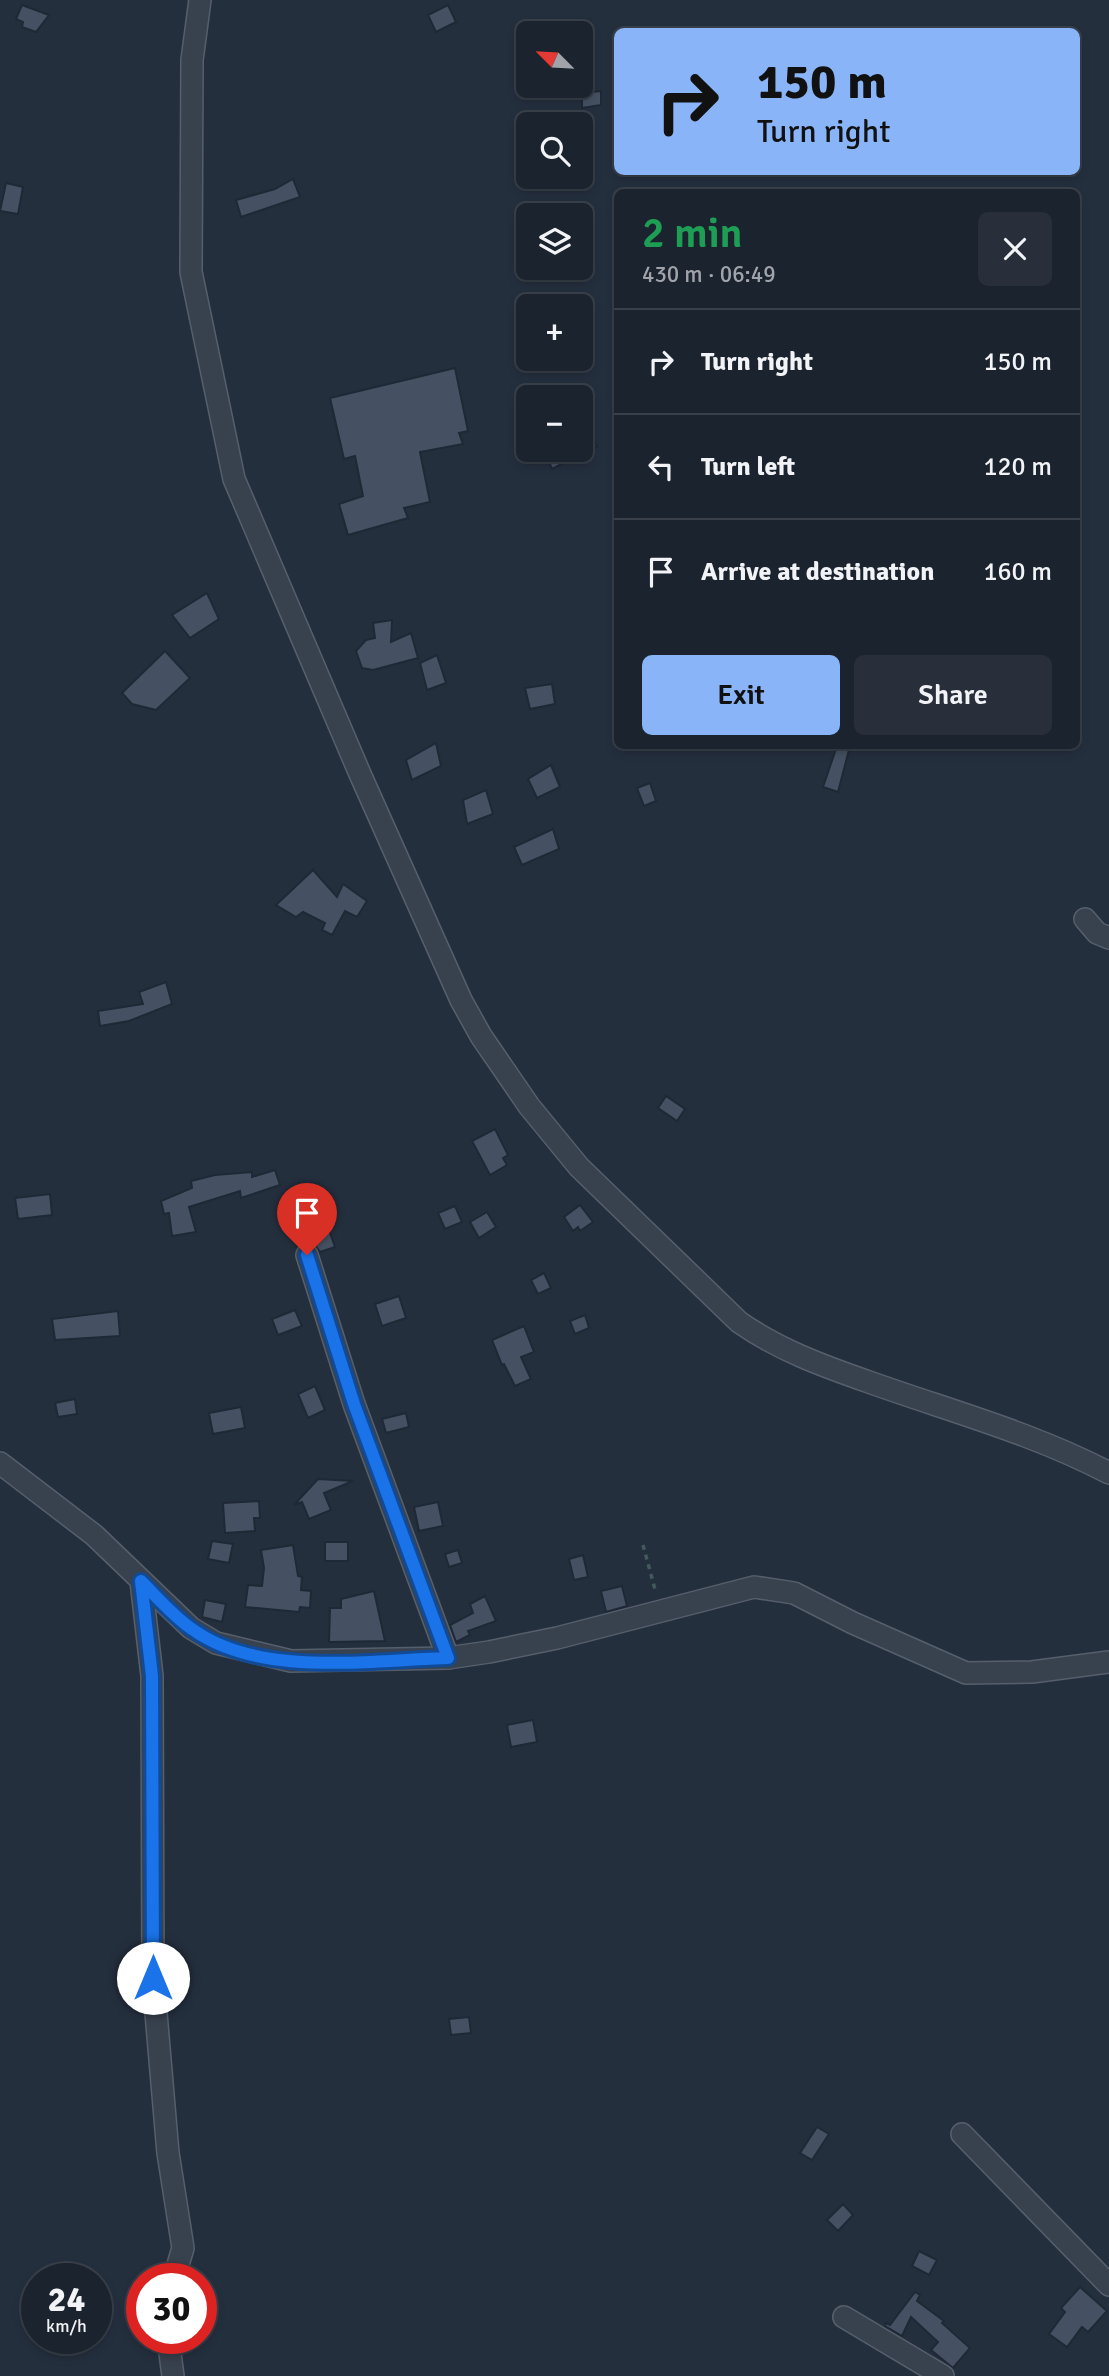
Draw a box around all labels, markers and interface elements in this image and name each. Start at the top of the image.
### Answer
north arrow [516,21,593,98]
map controls [516,21,593,462]
text: 150 m [757,52,887,112]
icon: right [642,56,733,147]
button: search [516,112,593,189]
text: Turn right [757,112,890,151]
button: layers [516,203,593,280]
text: 2 min [642,208,743,259]
button: close [978,212,1052,286]
text: 430 m · 06:49 [642,260,776,289]
button: + [516,294,593,371]
icon: right [642,343,680,381]
text: Turn right [701,346,813,378]
text: 150 m [983,346,1052,378]
button: − [516,385,593,462]
icon: left [642,448,680,486]
text: Turn left [701,451,795,483]
text: 120 m [983,451,1052,483]
icon: arrive [642,553,680,591]
text: Arrive at destination [701,556,934,588]
text: 160 m [983,556,1052,588]
button: Exit [642,655,840,735]
button: Share [854,655,1052,735]
pin [277,1183,337,1255]
icon: arrive [288,1194,326,1232]
position arrow [116,1941,190,2015]
speed limit sign: 30 [126,2263,217,2354]
text: 24 [48,2278,85,2321]
text: km/h [46,2315,87,2337]

